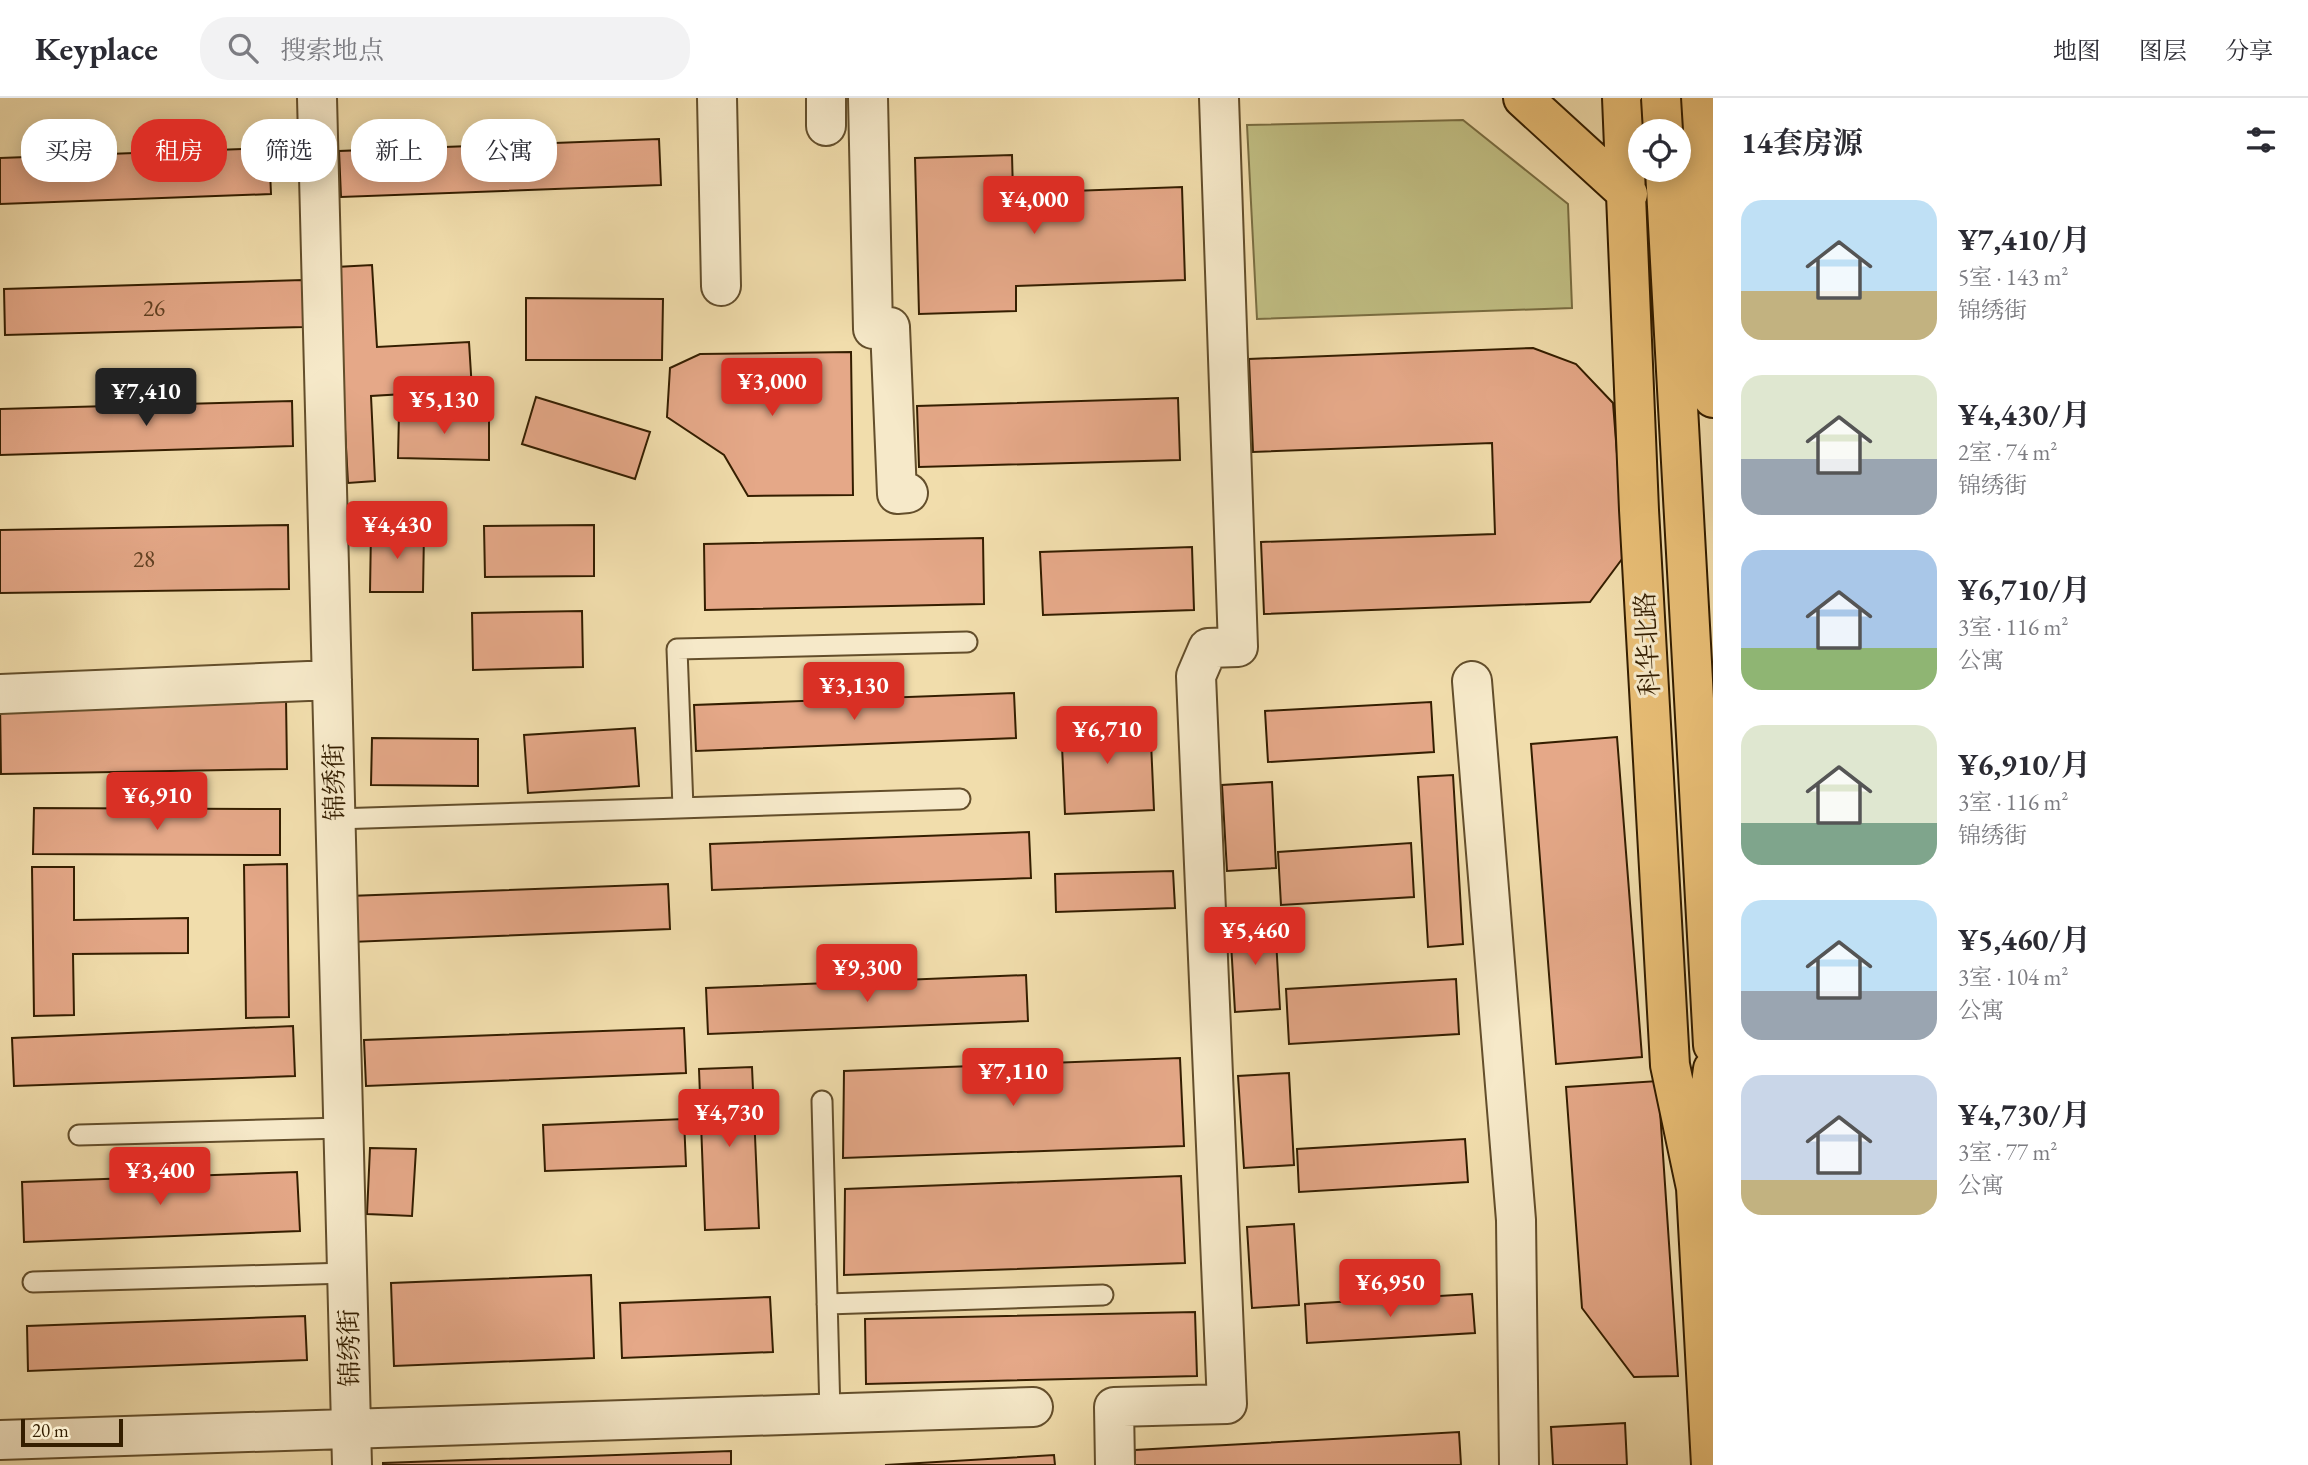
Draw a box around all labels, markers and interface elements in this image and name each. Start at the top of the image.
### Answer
search box [200,17,690,80]
text: Keyplace [35,27,158,70]
icon: search [224,29,262,67]
text: 搜索地点 [280,33,384,67]
text: 地图 [2053,35,2101,66]
text: 图层 [2139,35,2187,66]
text: 分享 [2225,35,2273,66]
chip: 买房 [21,119,117,182]
chip: 租房 [131,119,227,182]
chip: 筛选 [241,119,337,182]
chip: 新上 [351,119,447,182]
chip: 公寓 [461,119,557,182]
map controls [1628,119,1691,182]
button: locate [1628,119,1691,182]
icon: filters [2242,121,2280,159]
text: 14套房源 [1741,123,1863,162]
pin: ¥4,000 [977,176,1091,236]
text: ¥4,000 [999,184,1069,214]
text: ¥7,410/月 [1958,220,2091,259]
icon: home [1797,228,1881,312]
text: 5室 · 143 m² [1958,262,2068,292]
house number: 26 [143,293,165,323]
text: 锦绣街 [1958,295,2027,325]
pin: ¥3,000 [715,358,829,418]
text: ¥3,000 [737,366,807,396]
pin: ¥7,410 [89,368,203,428]
text: ¥7,410 [111,376,181,406]
pin: ¥5,130 [387,376,501,436]
text: ¥5,130 [409,384,479,414]
text: ¥4,430/月 [1958,395,2091,434]
icon: home [1797,403,1881,487]
text: 2室 · 74 m² [1958,437,2057,467]
text: 锦绣街 [1958,470,2027,500]
pin: ¥4,430 [340,502,454,561]
text: ¥4,430 [362,509,432,539]
house number: 28 [133,544,155,574]
text: ¥6,710/月 [1958,570,2091,609]
icon: home [1797,578,1881,662]
street label: 科华北路 [1627,591,1667,697]
text: 3室 · 116 m² [1958,612,2068,642]
text: 公寓 [1958,645,2004,675]
pin: ¥3,130 [797,662,911,722]
text: ¥3,130 [819,670,889,700]
pin: ¥6,710 [1050,706,1164,766]
text: ¥6,710 [1072,714,1142,744]
street label: 锦绣街 [316,743,352,821]
text: ¥6,910/月 [1958,745,2091,784]
icon: home [1797,753,1881,837]
pin: ¥6,910 [100,772,214,832]
text: ¥6,910 [122,780,192,810]
text: 3室 · 116 m² [1958,787,2068,817]
text: 锦绣街 [1958,820,2027,850]
pin: ¥5,460 [1198,908,1312,967]
text: ¥5,460 [1220,915,1290,945]
text: ¥5,460/月 [1958,920,2091,959]
icon: home [1797,928,1881,1012]
pin: ¥9,300 [810,944,924,1004]
text: ¥9,300 [832,952,902,982]
text: 3室 · 104 m² [1958,962,2068,992]
text: 公寓 [1958,995,2004,1025]
pin: ¥7,110 [956,1048,1070,1108]
text: ¥7,110 [978,1056,1048,1086]
pin: ¥4,730 [672,1090,786,1149]
text: ¥4,730/月 [1958,1095,2091,1134]
text: ¥4,730 [694,1097,764,1127]
icon: home [1797,1103,1881,1187]
text: 3室 · 77 m² [1958,1137,2057,1167]
pin: ¥3,400 [103,1148,217,1207]
text: ¥3,400 [125,1155,195,1185]
text: 公寓 [1958,1170,2004,1200]
pin: ¥6,950 [1333,1260,1447,1319]
text: ¥6,950 [1355,1267,1425,1297]
street label: 锦绣街 [331,1309,367,1387]
scale bar [21,1416,122,1448]
text: 20 m [32,1418,69,1443]

